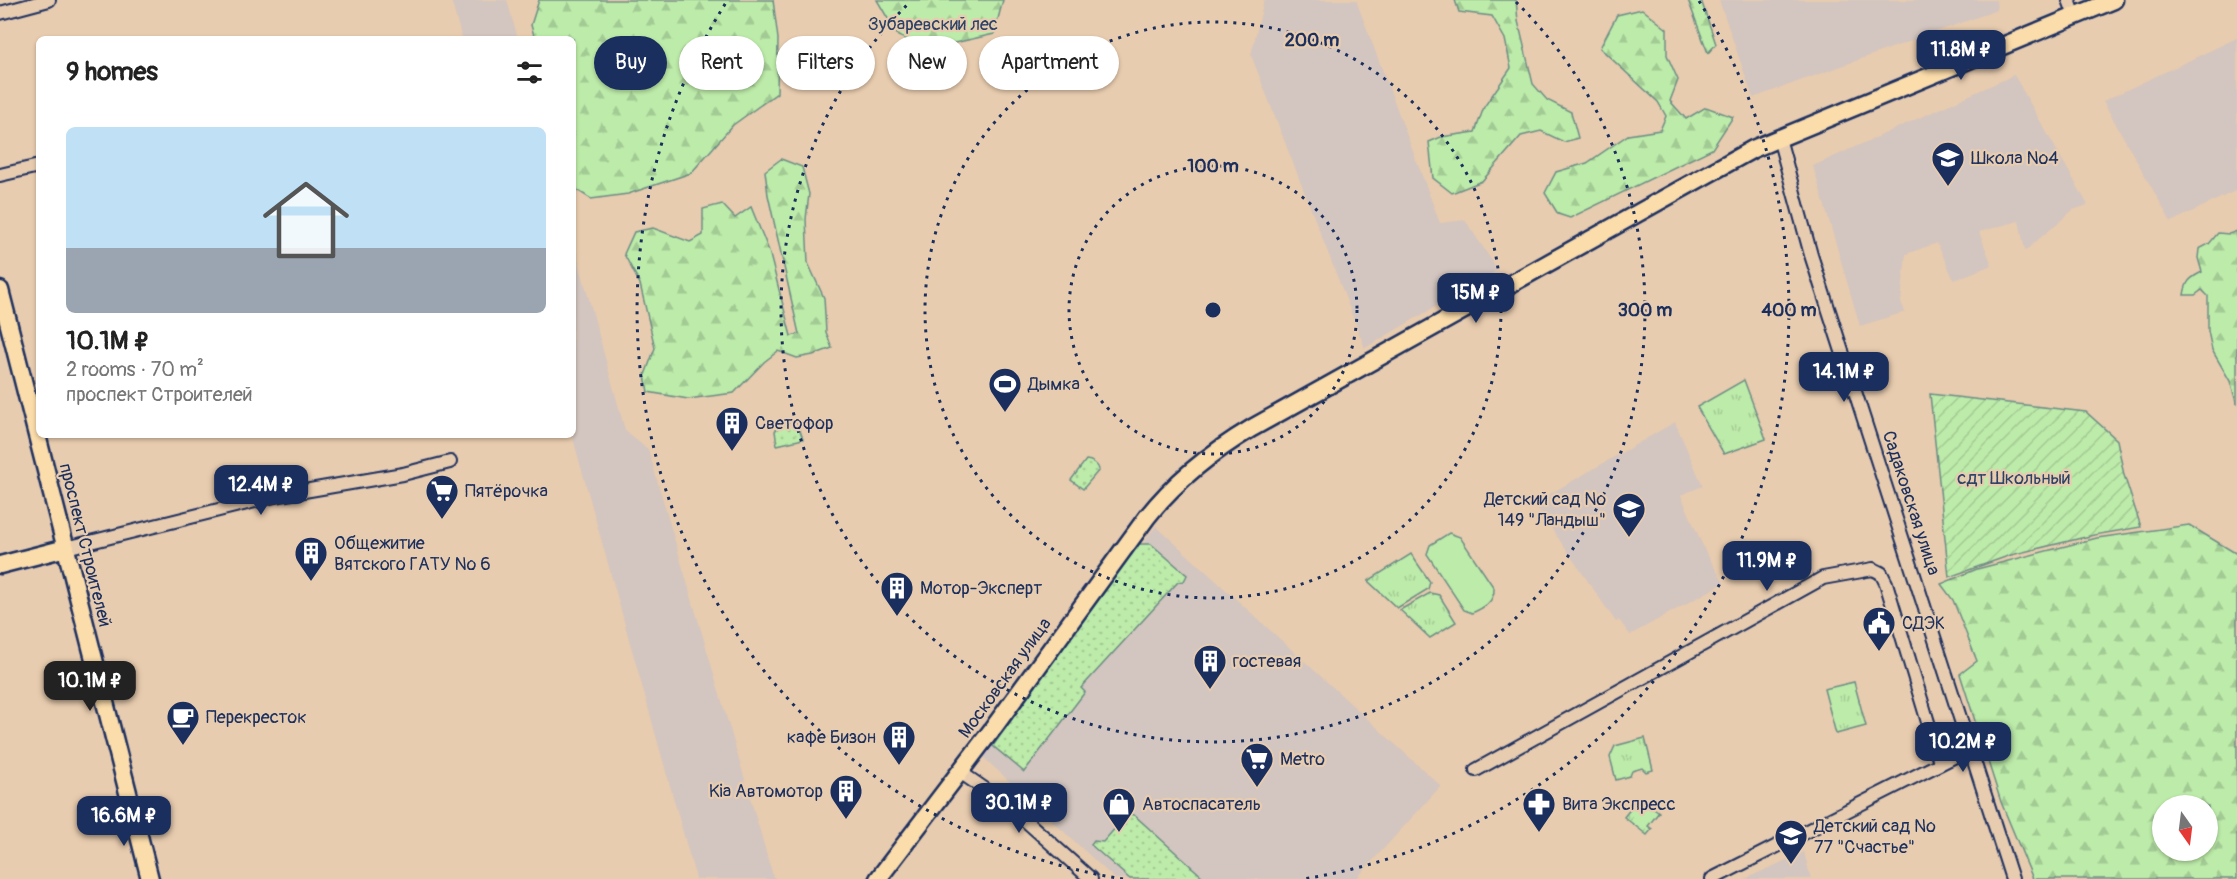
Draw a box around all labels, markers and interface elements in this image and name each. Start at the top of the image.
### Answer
park label: Зубаревский лес [868,13,998,36]
text: 200 m [1285,29,1339,52]
pin: 11.8M ₽ [1906,30,2016,81]
chip: Buy [594,36,667,90]
chip: Rent [679,36,764,90]
chip: Filters [776,36,875,90]
chip: New [887,36,967,90]
chip: Apartment [979,36,1119,90]
text: 11.8M ₽ [1931,37,1991,62]
text: 9 homes [66,56,158,88]
icon: filters [513,56,546,89]
school or university icon: Школа №4 [1930,140,1966,187]
place label: Школа №4 [1971,147,2059,170]
text: 100 m [1187,155,1239,178]
icon: home [252,166,360,274]
pin: 15M ₽ [1434,273,1518,324]
text: 15M ₽ [1451,280,1501,305]
text: 300 m [1618,299,1672,322]
text: 400 m [1762,299,1816,322]
centre of rings [1203,300,1223,320]
text: 10.1M ₽ [66,325,150,357]
pin: 14.1M ₽ [1789,352,1899,403]
text: 2 rooms · 70 m² [66,357,204,382]
text: 14.1M ₽ [1813,359,1875,384]
sports icon: Дымка [987,366,1023,413]
place label: Дымка [1027,373,1080,396]
text: проспект Строителей [66,382,253,407]
building icon: Светофор [714,405,750,452]
place label: Светофор [755,412,833,435]
street label: Садаковская улица [1877,428,1945,578]
street label: проспект Строителей [54,461,116,629]
pin: 12.4M ₽ [206,465,316,516]
park label: сдт Школьный [1957,467,2071,490]
text: 12.4M ₽ [228,472,294,497]
supermarket icon: Пятёрочка [424,473,460,520]
place label: Пятёрочка [465,480,548,503]
place label: Детский сад № 149 "Ландыш" [1483,488,1606,532]
school or university icon: Детский сад № 149 "Ландыш" [1611,491,1647,538]
place label: Общежитие Вятского ГАТУ № 6 [334,532,491,576]
building icon: Общежитие Вятского ГАТУ № 6 [293,535,329,582]
pin: 11.9M ₽ [1712,541,1822,592]
text: 11.9M ₽ [1736,548,1798,573]
building icon: Мотор-Эксперт [879,570,915,617]
place label: Мотор-Эксперт [920,577,1042,600]
public building icon: СДЭК [1861,605,1897,652]
place label: СДЭК [1902,612,1945,635]
street label: Московская улица [953,613,1057,743]
building icon: гостевая [1192,643,1228,690]
place label: гостевая [1233,650,1301,673]
pin: 10.1M ₽ [35,661,145,712]
text: 10.1M ₽ [58,668,122,693]
cafe icon: Перекресток [165,699,201,746]
place label: Перекресток [206,706,306,729]
building icon: кафе Бизон [881,719,917,766]
pin: 10.2M ₽ [1908,722,2018,773]
place label: кафе Бизон [787,726,876,749]
text: 10.2M ₽ [1929,729,1997,754]
supermarket icon: Metro [1239,741,1275,788]
place label: Metro [1280,748,1325,771]
building icon: Kia Автомотор [828,773,864,820]
place label: Kia Автомотор [709,780,823,803]
pin: 30.1M ₽ [964,783,1074,834]
shop icon: Автоспасатель [1101,786,1137,833]
pharmacy icon: Вита Экспресс [1521,786,1557,833]
text: 30.1M ₽ [985,790,1053,815]
place label: Автоспасатель [1142,793,1261,816]
place label: Вита Экспресс [1562,793,1676,816]
north arrow [2152,795,2218,861]
map controls [2152,795,2218,861]
pin: 16.6M ₽ [69,796,179,847]
text: 16.6M ₽ [91,803,157,828]
place label: Детский сад № 77 "Счастье" [1813,815,1936,859]
school or university icon: Детский сад № 77 "Счастье" [1773,818,1809,865]

